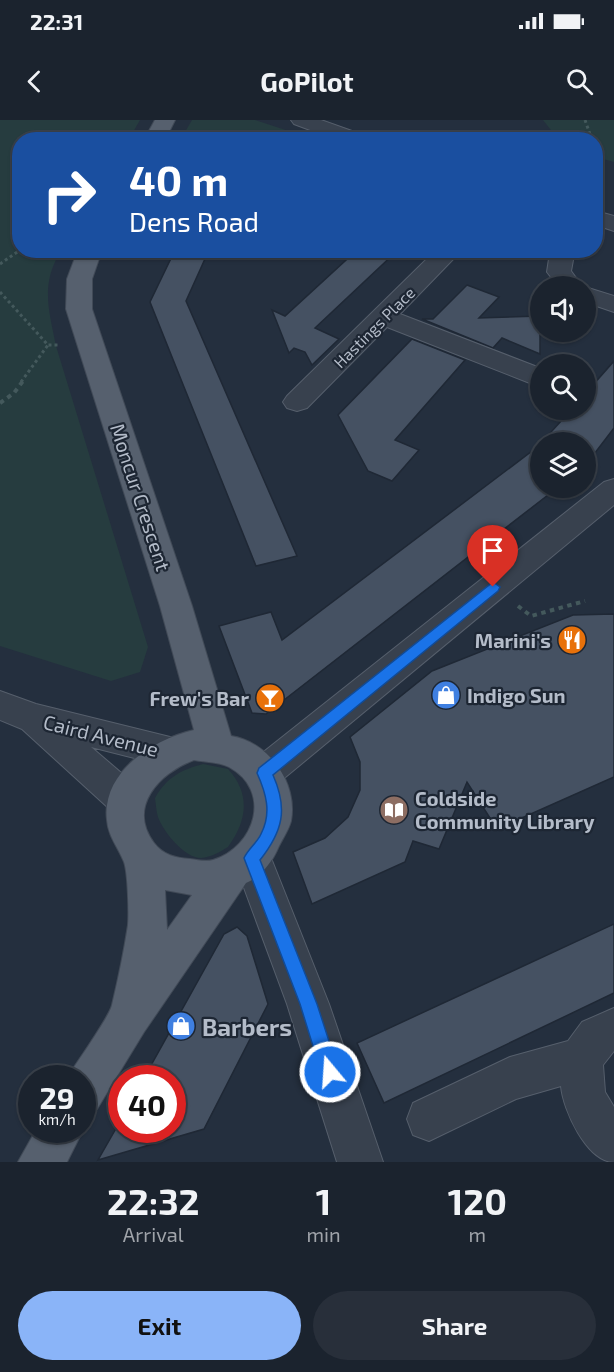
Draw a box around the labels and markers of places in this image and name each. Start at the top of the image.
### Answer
pin [467,525,518,587]
restaurant icon: Marini's [556,624,588,656]
place label: Marini's [475,628,551,652]
shop icon: Indigo Sun [430,679,462,711]
bar icon: Frew's Bar [254,682,286,714]
place label: Indigo Sun [467,683,566,707]
place label: Frew's Bar [150,686,249,710]
place label: Coldside Community Library [415,786,595,834]
library icon: Coldside Community Library [378,794,410,826]
shop icon: Barbers [165,1010,197,1042]
place label: Barbers [202,1012,292,1041]

